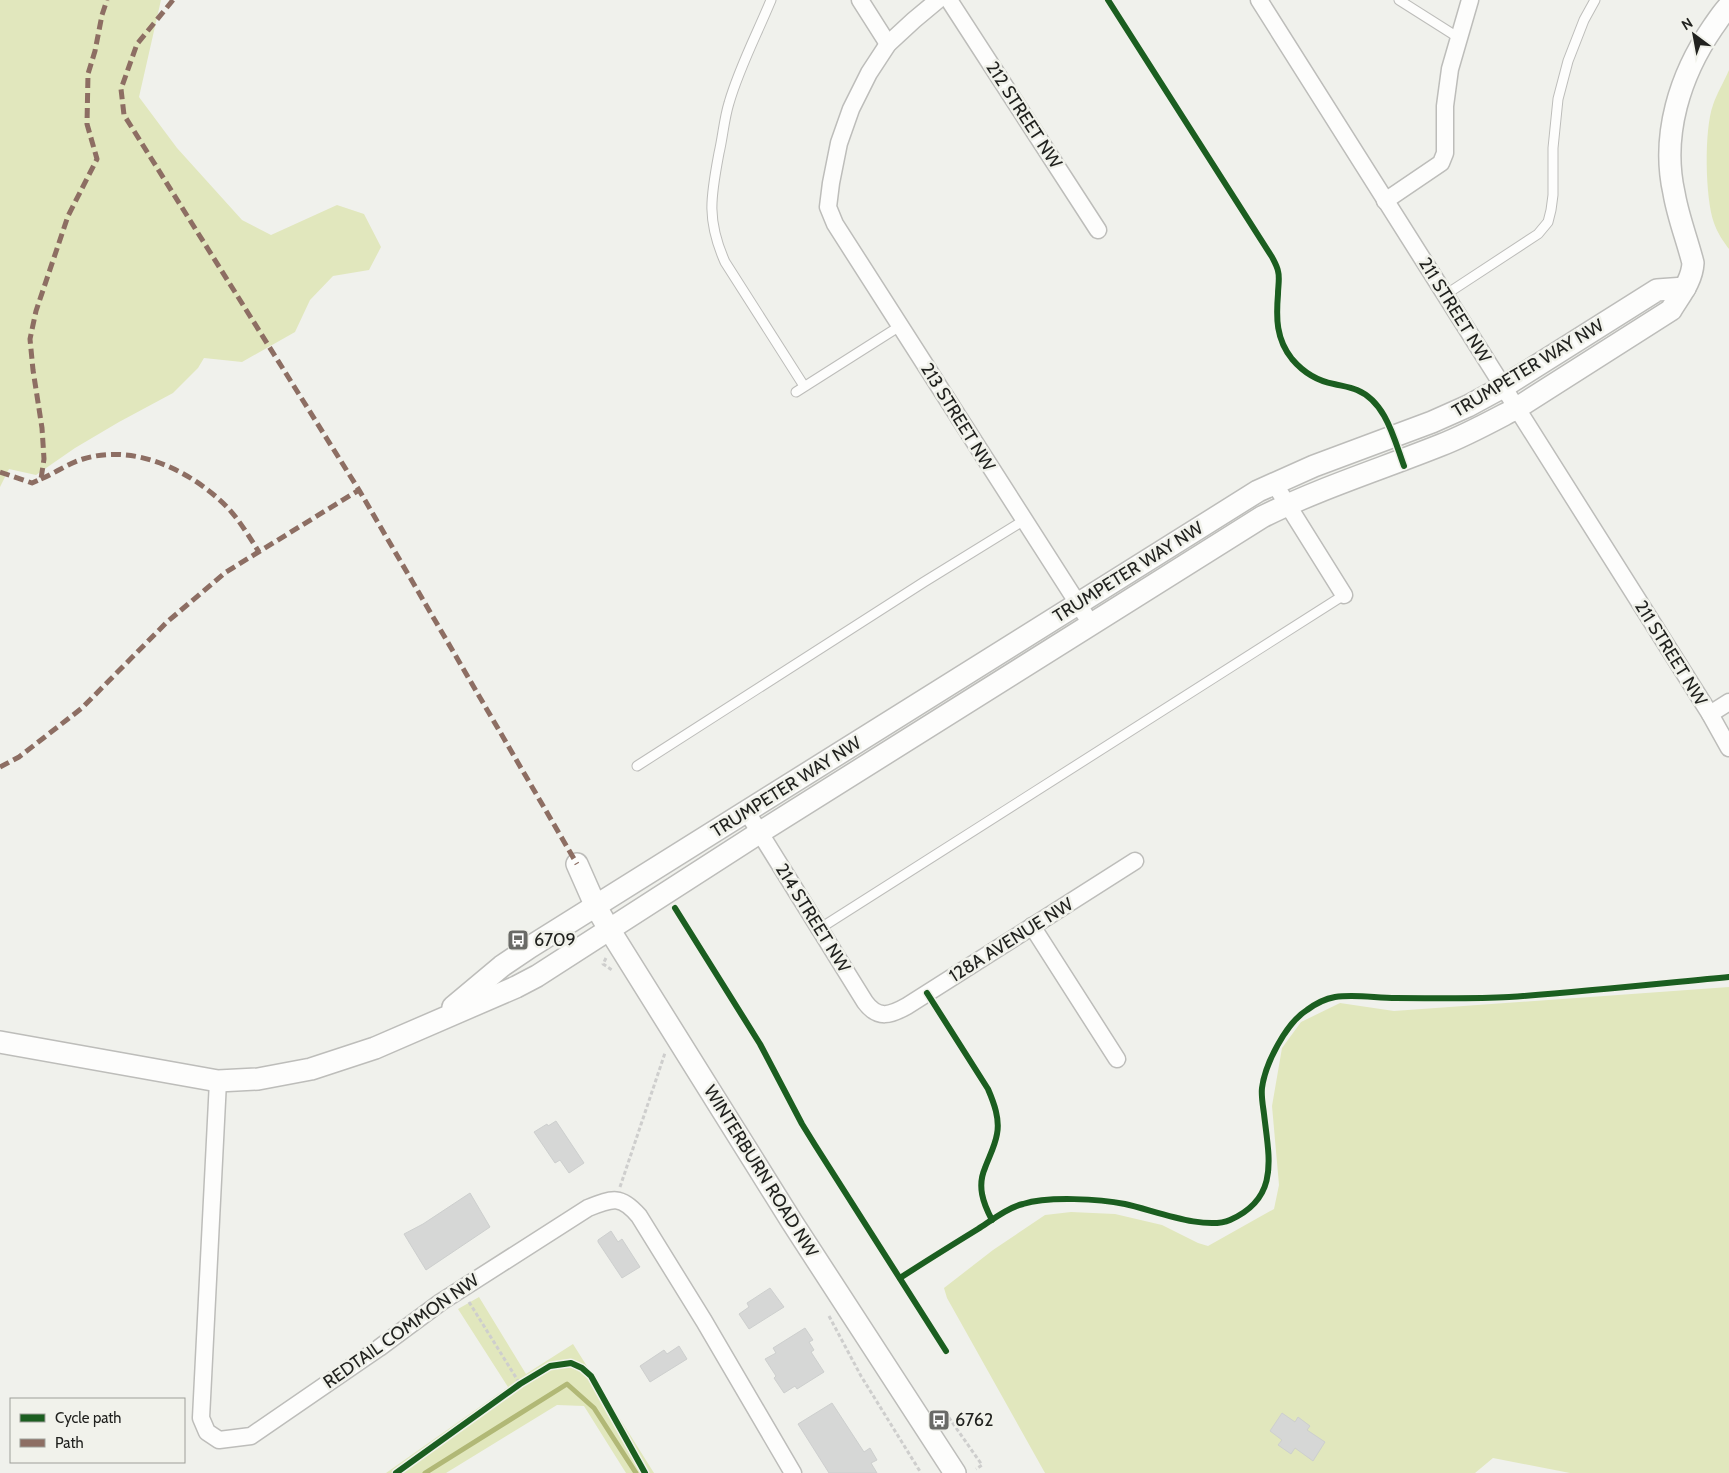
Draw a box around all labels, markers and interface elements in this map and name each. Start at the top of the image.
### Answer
north arrow [1669,10,1719,60]
text: N [1678,14,1696,34]
street label: 212 STREET NW [981,57,1067,173]
street label: 211 STREET NW [1414,254,1496,366]
street label: TRUMPETER WAY NW [1448,314,1608,422]
street label: 213 STREET NW [916,359,1000,475]
street label: TRUMPETER WAY NW [1049,517,1207,627]
street label: 211 STREET NW [1630,597,1712,709]
street label: TRUMPETER WAY NW [707,732,865,842]
street label: 214 STREET NW [771,860,855,976]
street label: 128A AVENUE NW [945,893,1077,987]
bus stop icon: 6709 [506,928,530,952]
place label: 6709 [534,929,576,951]
street label: WINTERBURN ROAD NW [699,1081,823,1261]
street label: REDTAIL COMMON NW [319,1269,483,1393]
legend [10,1398,185,1463]
bus stop icon: 6762 [927,1408,951,1432]
text: Cycle path [55,1409,121,1427]
place label: 6762 [955,1409,993,1431]
text: Path [55,1434,84,1452]

